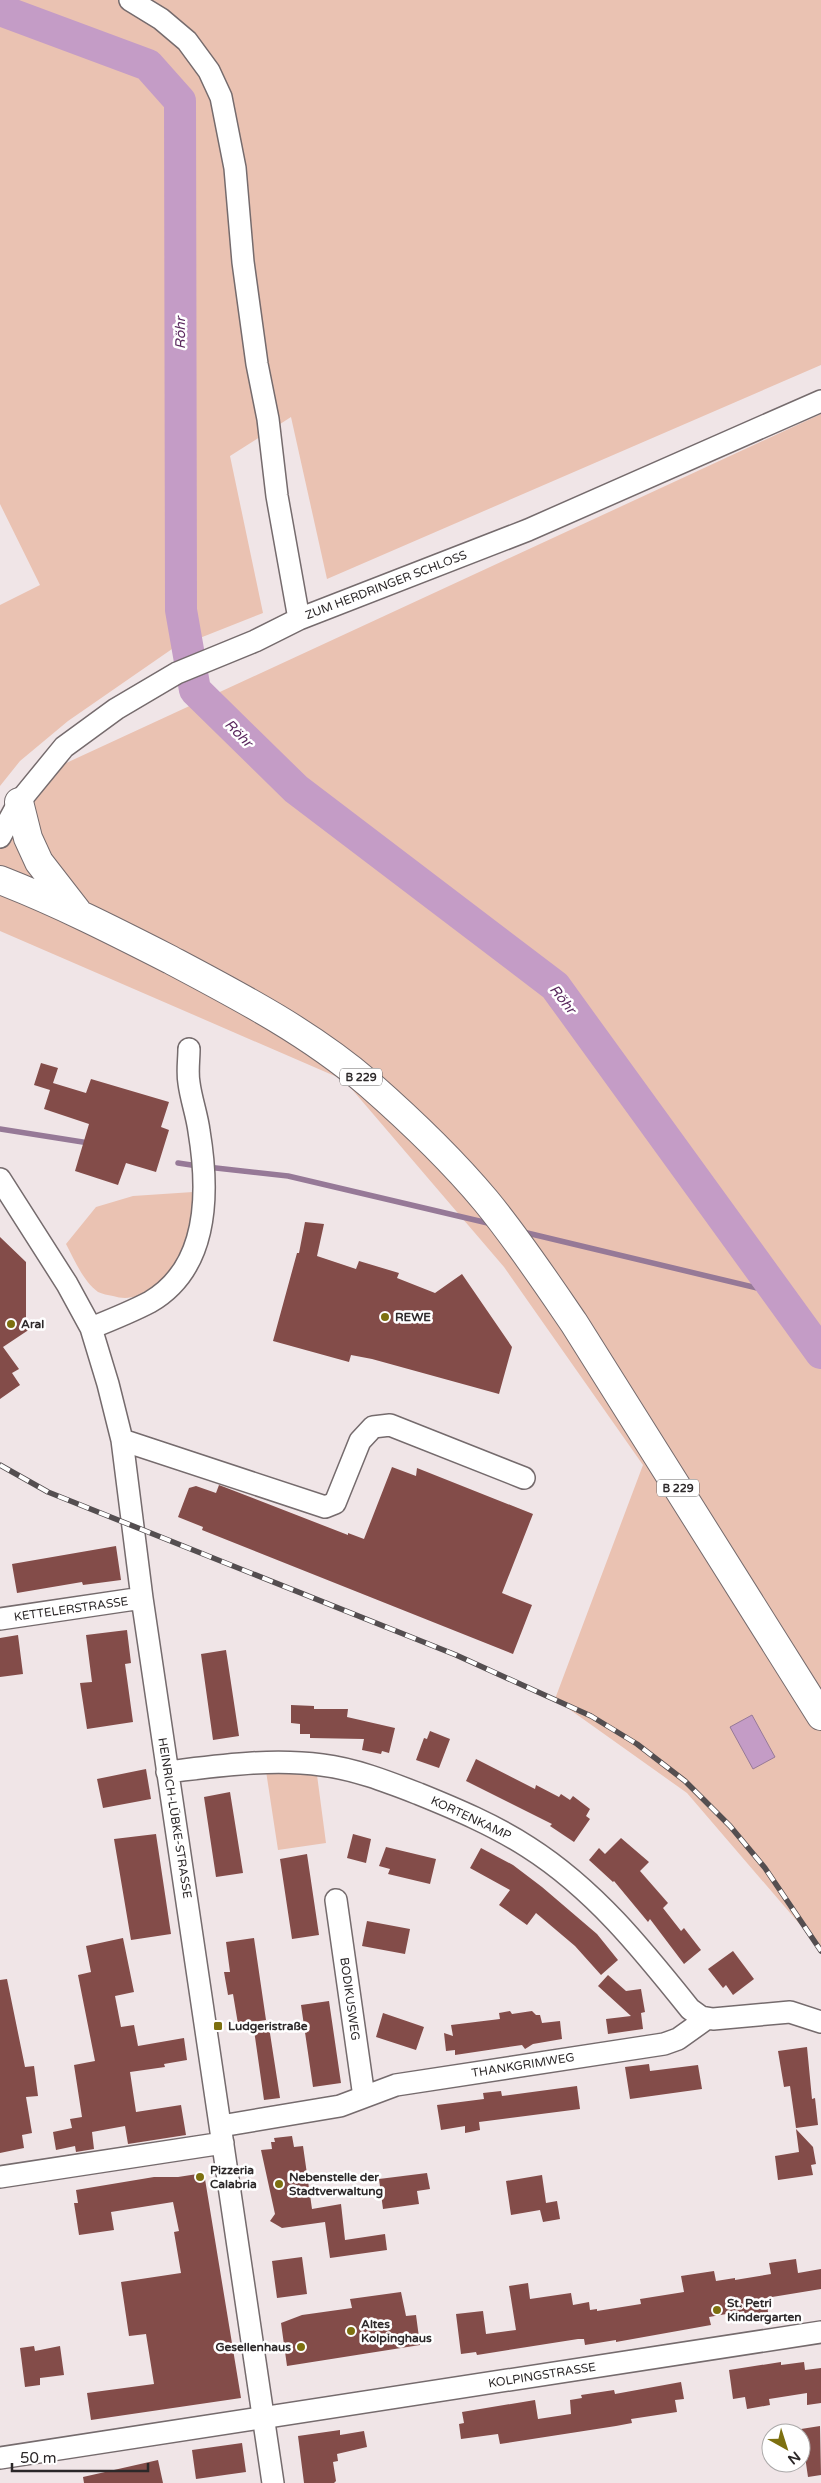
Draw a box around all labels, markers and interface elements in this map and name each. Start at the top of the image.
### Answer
water label: Röhr [172,315,189,349]
street label: ZUM HERDRINGER SCHLOSS [303,548,469,622]
water label: Röhr [221,716,257,752]
water label: Röhr [546,981,580,1019]
road number: B 229 [340,1068,382,1086]
place label: REWE [395,1310,431,1324]
marker: REWE [379,1311,391,1323]
place label: Aral [21,1317,44,1331]
marker: Aral [5,1318,17,1330]
road number: B 229 [657,1480,699,1496]
street label: KETTELERSTRASSE [13,1594,129,1624]
street label: HEINRICH-LÜBKE-STRASSE [155,1737,195,1900]
street label: KORTENKAMP [429,1793,513,1843]
street label: BODIKUSWEG [337,1957,363,2041]
place label: Ludgeristraße [228,2019,308,2034]
marker: Ludgeristraße [212,2020,224,2032]
street label: THANKGRIMWEG [471,2050,575,2080]
place label: Pizzeria Calabria [210,2163,257,2191]
place label: Nebenstelle der Stadtverwaltung [289,2170,383,2199]
marker: Pizzeria Calabria [194,2171,206,2183]
marker: Nebenstelle der Stadtverwaltung [273,2178,285,2190]
place label: St. Petri Kindergarten [727,2296,802,2325]
marker: St. Petri Kindergarten [711,2304,723,2316]
place label: Altes Kolpinghaus [361,2317,432,2346]
marker: Altes Kolpinghaus [345,2325,357,2337]
place label: Gesellenhaus [215,2340,291,2354]
marker: Gesellenhaus [295,2341,307,2353]
street label: KOLPINGSTRASSE [487,2360,597,2390]
north arrow [761,2423,811,2473]
scale bar [12,2440,149,2472]
text: N [784,2448,804,2468]
text: 50 m [20,2449,57,2467]

